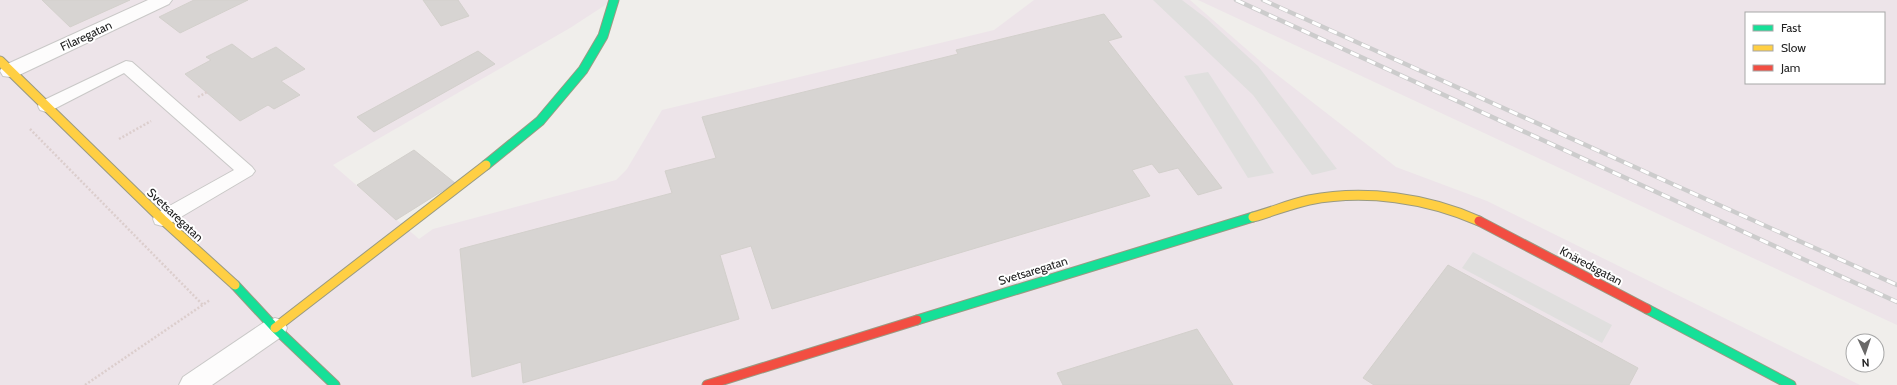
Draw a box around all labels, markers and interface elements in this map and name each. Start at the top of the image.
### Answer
legend [1745,12,1885,84]
street label: Filaregatan [58,17,114,54]
text: Fast [1781,20,1801,35]
text: Slow [1781,40,1806,55]
text: Jam [1780,60,1800,75]
street label: Svetsaregatan [144,185,207,245]
street label: Knäredsgatan [1557,243,1625,288]
street label: Svetsaregatan [996,253,1069,288]
north arrow [1845,333,1885,373]
text: N [1861,356,1870,370]

